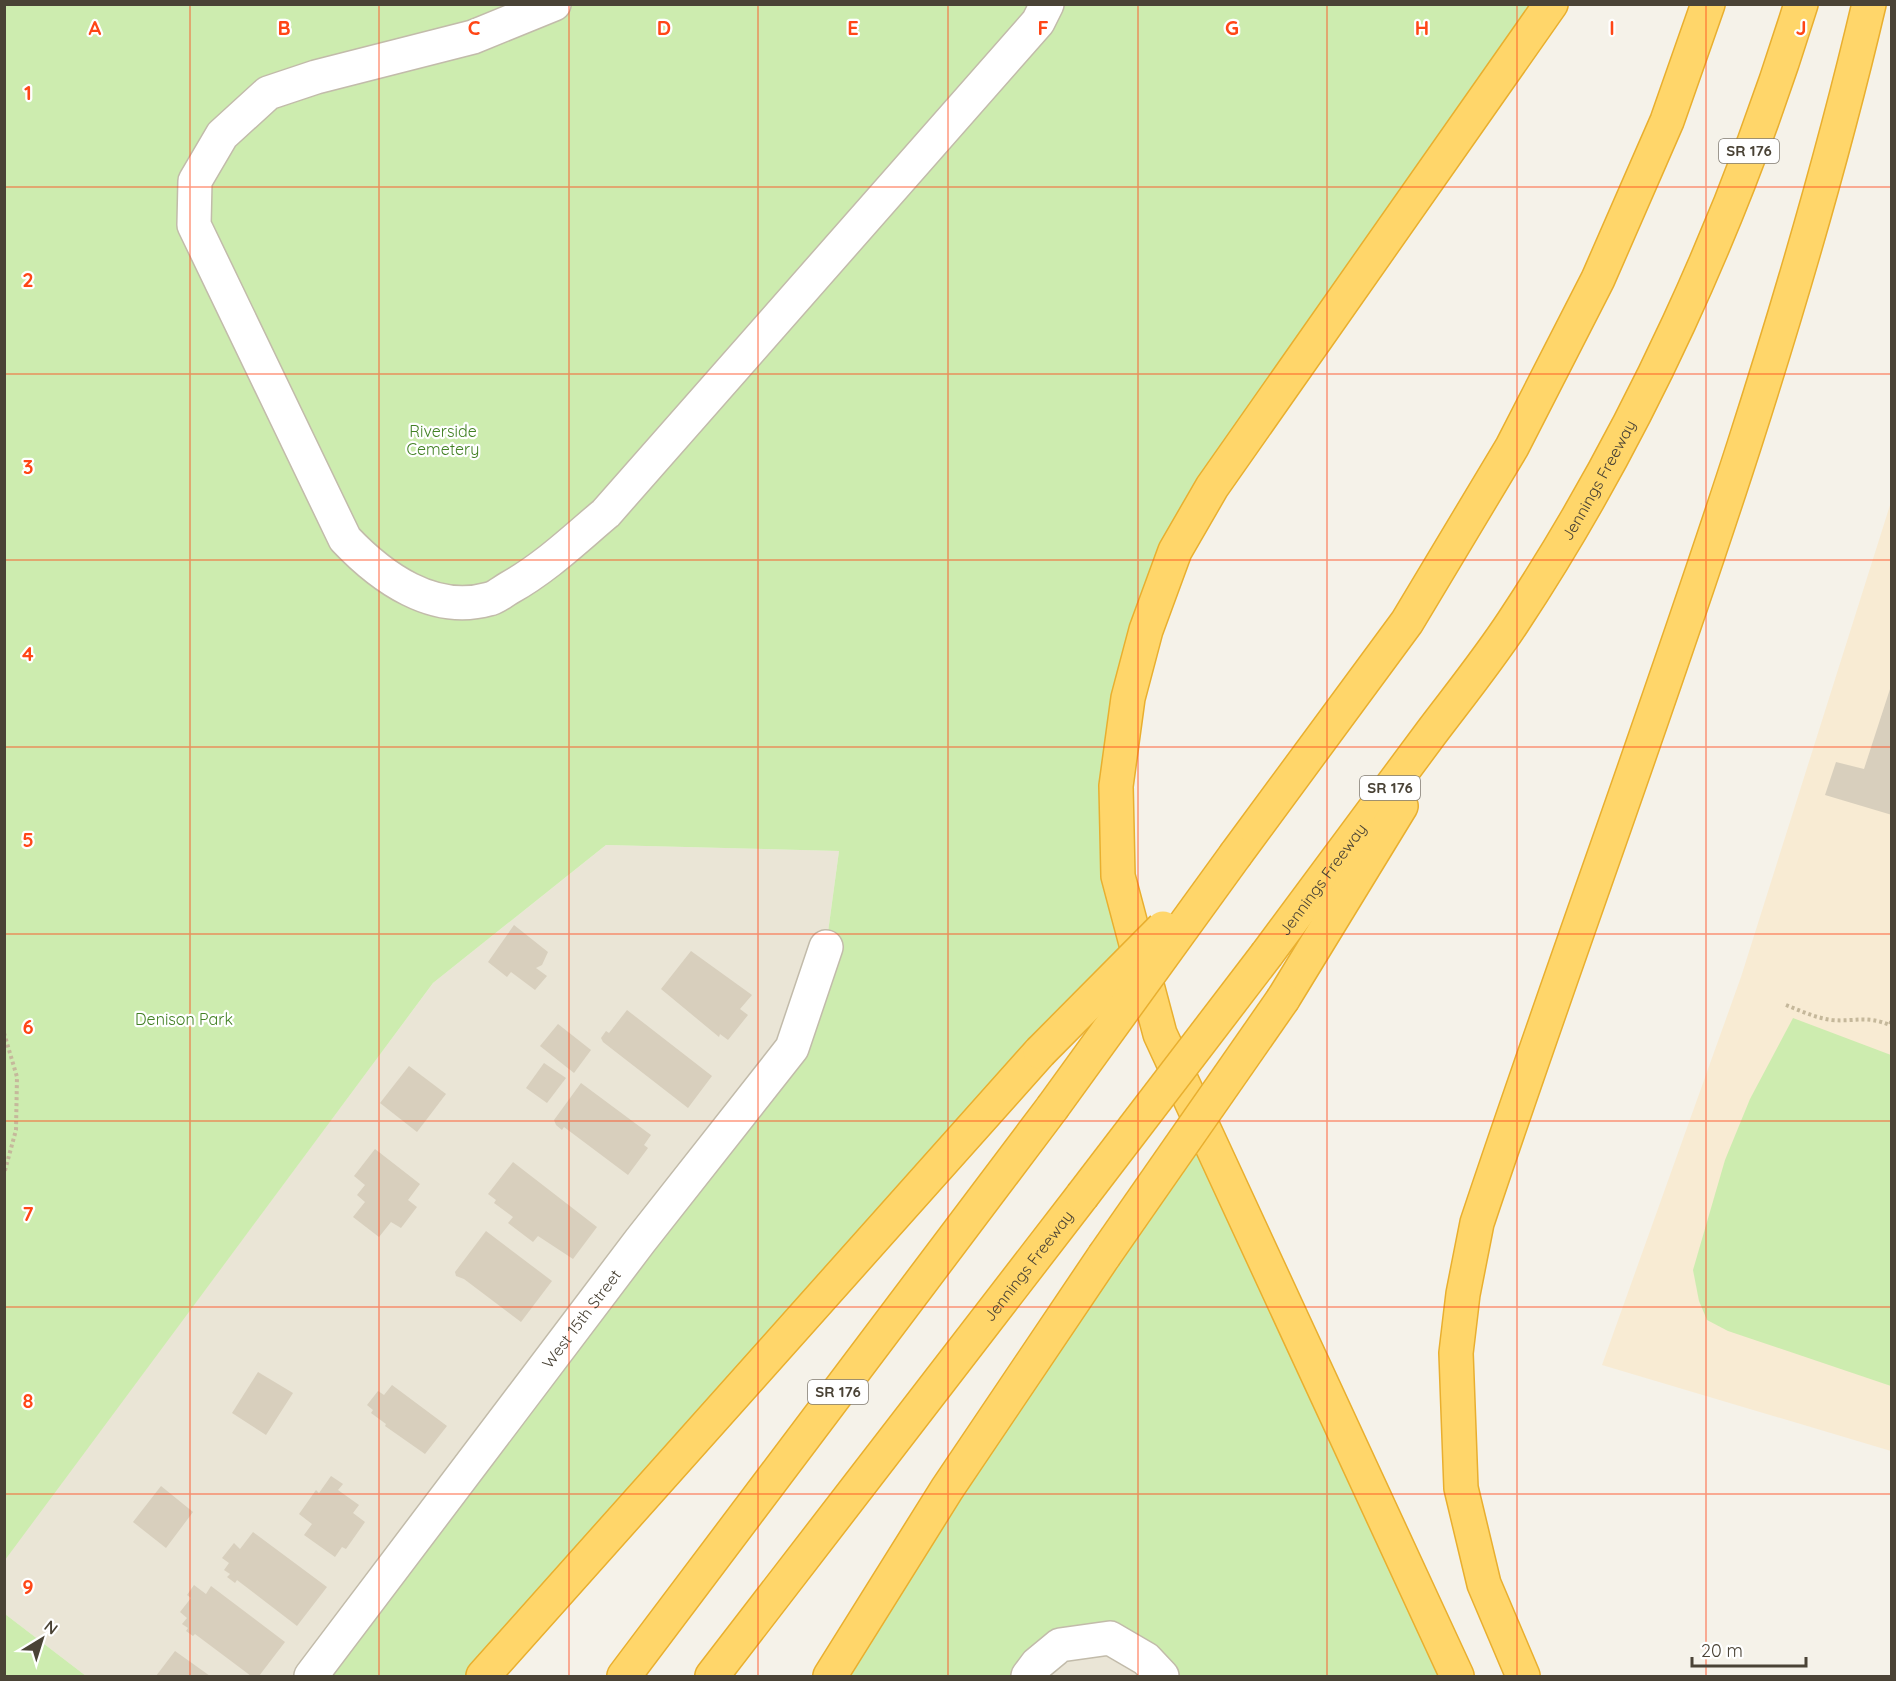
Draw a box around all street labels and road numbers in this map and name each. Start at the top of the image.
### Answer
road number: SR 176 [1719,139,1779,163]
street label: Jennings Freeway [1557,416,1640,544]
road number: SR 176 [1360,776,1420,800]
street label: Jennings Freeway [1274,819,1371,939]
street label: Jennings Freeway [979,1206,1077,1325]
street label: West 15th Street [537,1265,625,1372]
road number: SR 176 [808,1380,868,1404]

